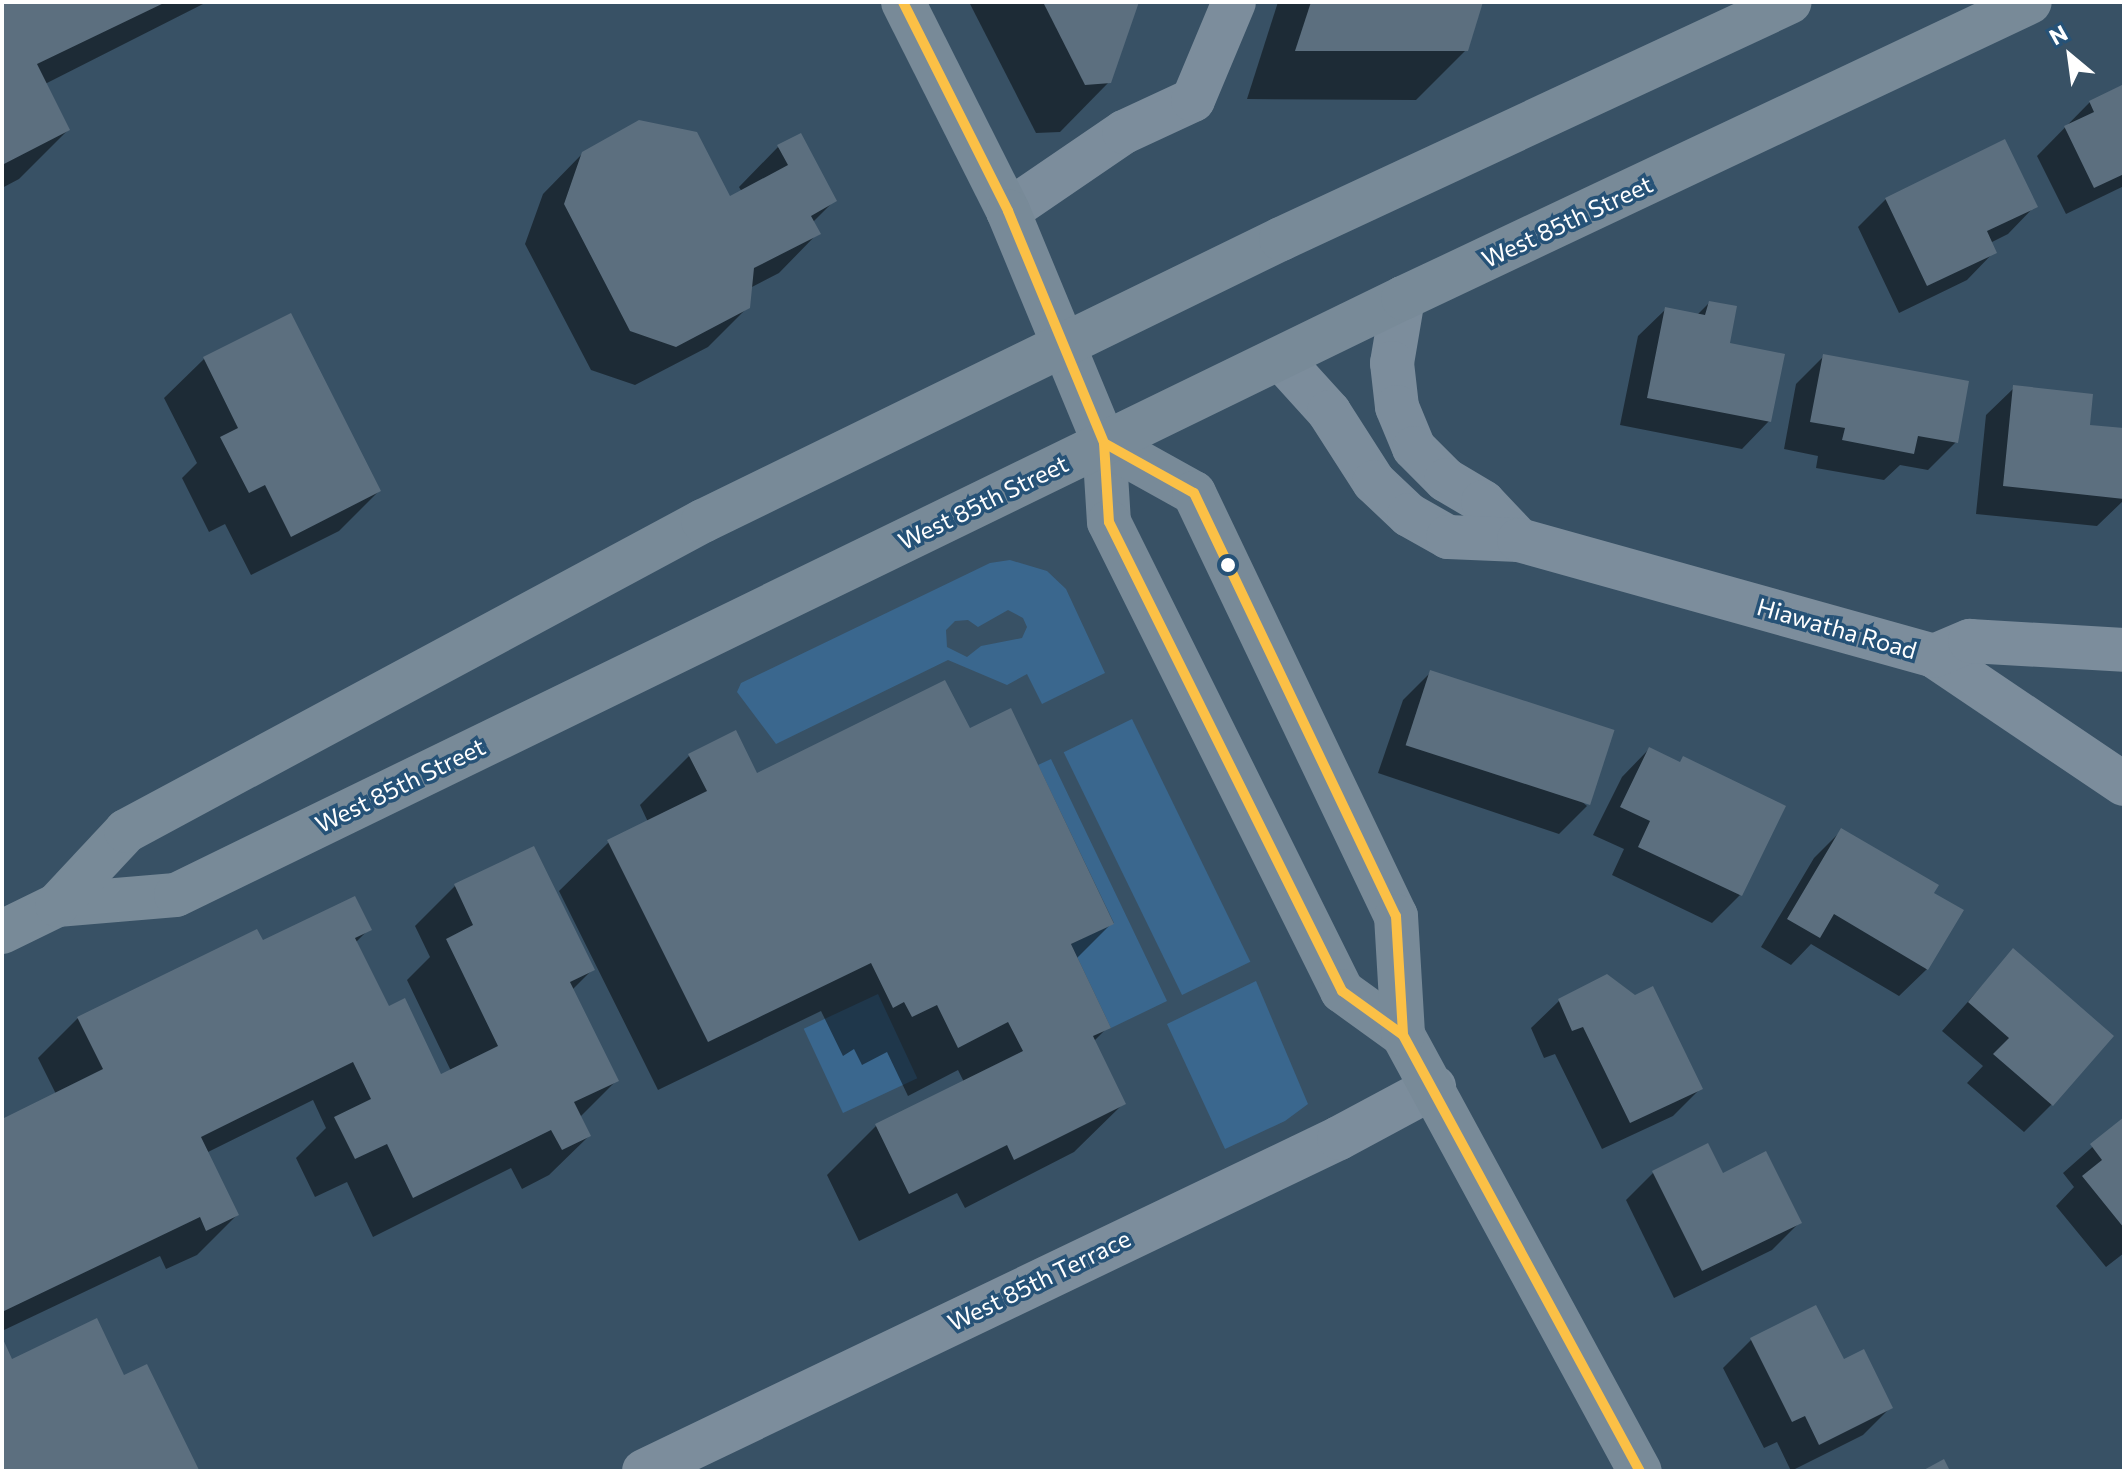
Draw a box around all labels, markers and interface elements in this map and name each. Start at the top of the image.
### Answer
north arrow [2030,16,2110,96]
text: N [2044,19,2072,50]
street label: West 85th Street [1477,169,1657,273]
street label: West 85th Street [893,448,1073,556]
unlabelled marker [1220,557,1236,573]
street label: Hiawatha Road [1754,591,1920,665]
street label: West 85th Street [310,731,490,839]
street label: West 85th Terrace [943,1223,1135,1337]

